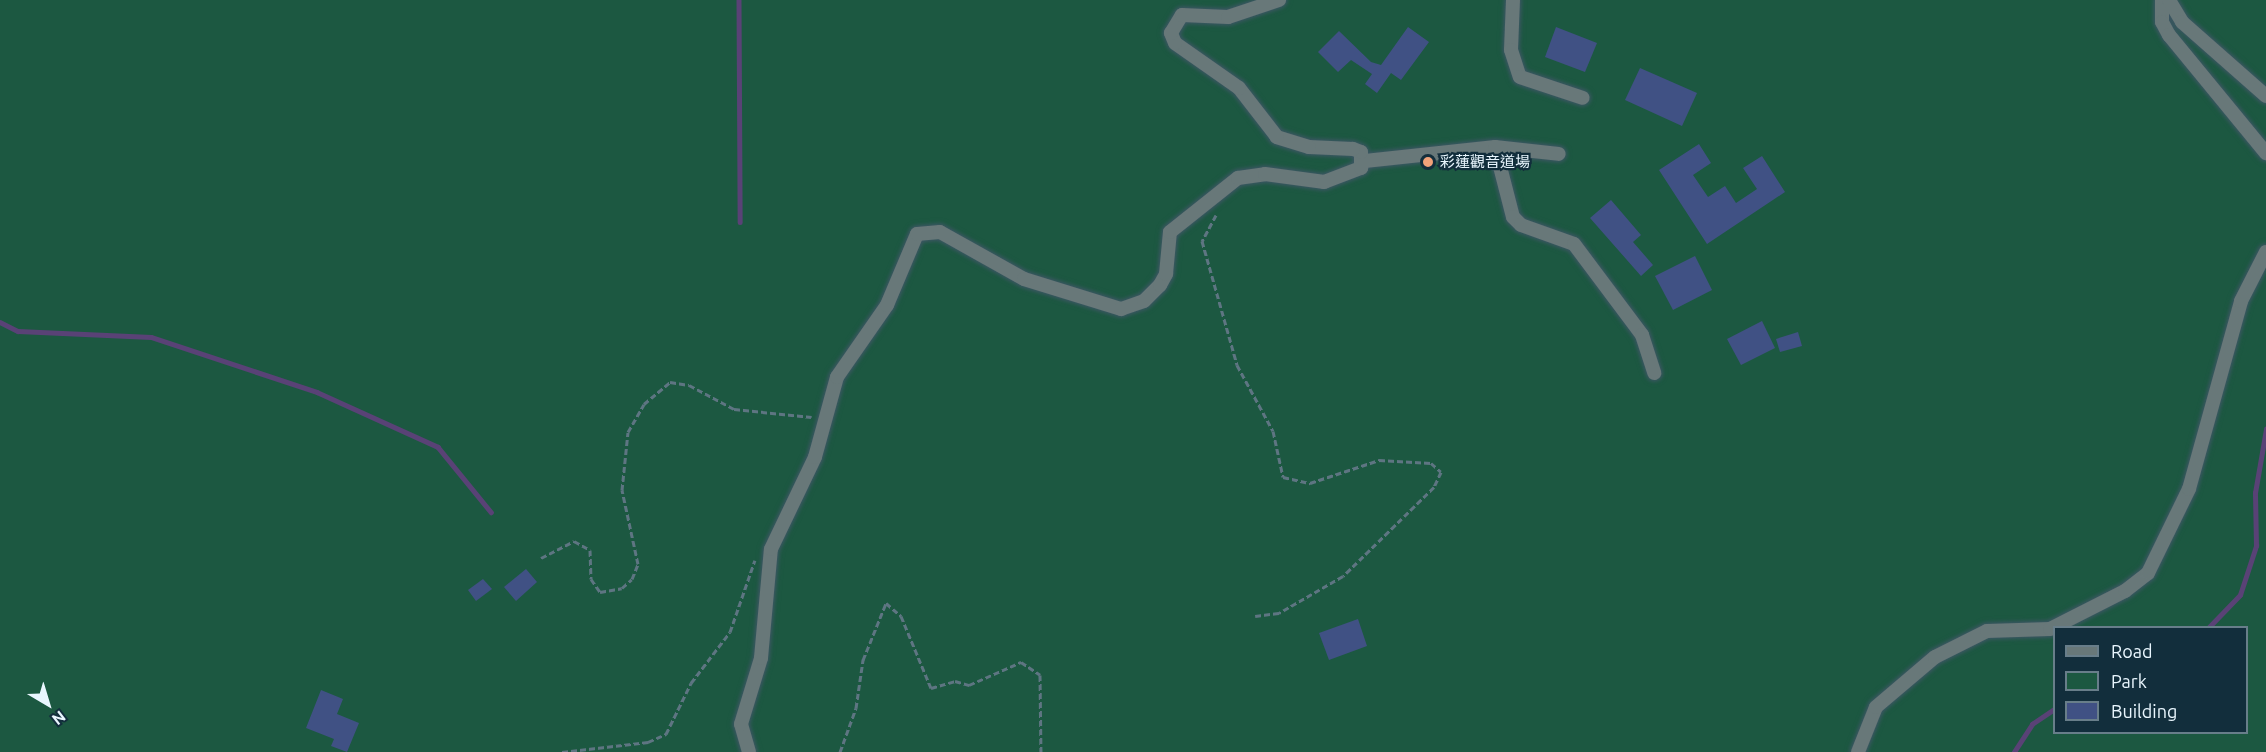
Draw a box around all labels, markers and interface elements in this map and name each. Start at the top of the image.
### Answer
place label: 彩蓮觀音道場 [1440,153,1530,171]
marker: 彩蓮觀音道場 [1421,155,1435,169]
legend [2053,626,2248,734]
text: Road [2111,641,2153,661]
text: Park [2111,671,2147,691]
north arrow [18,674,78,734]
text: Building [2111,701,2177,721]
text: N [49,707,69,729]

